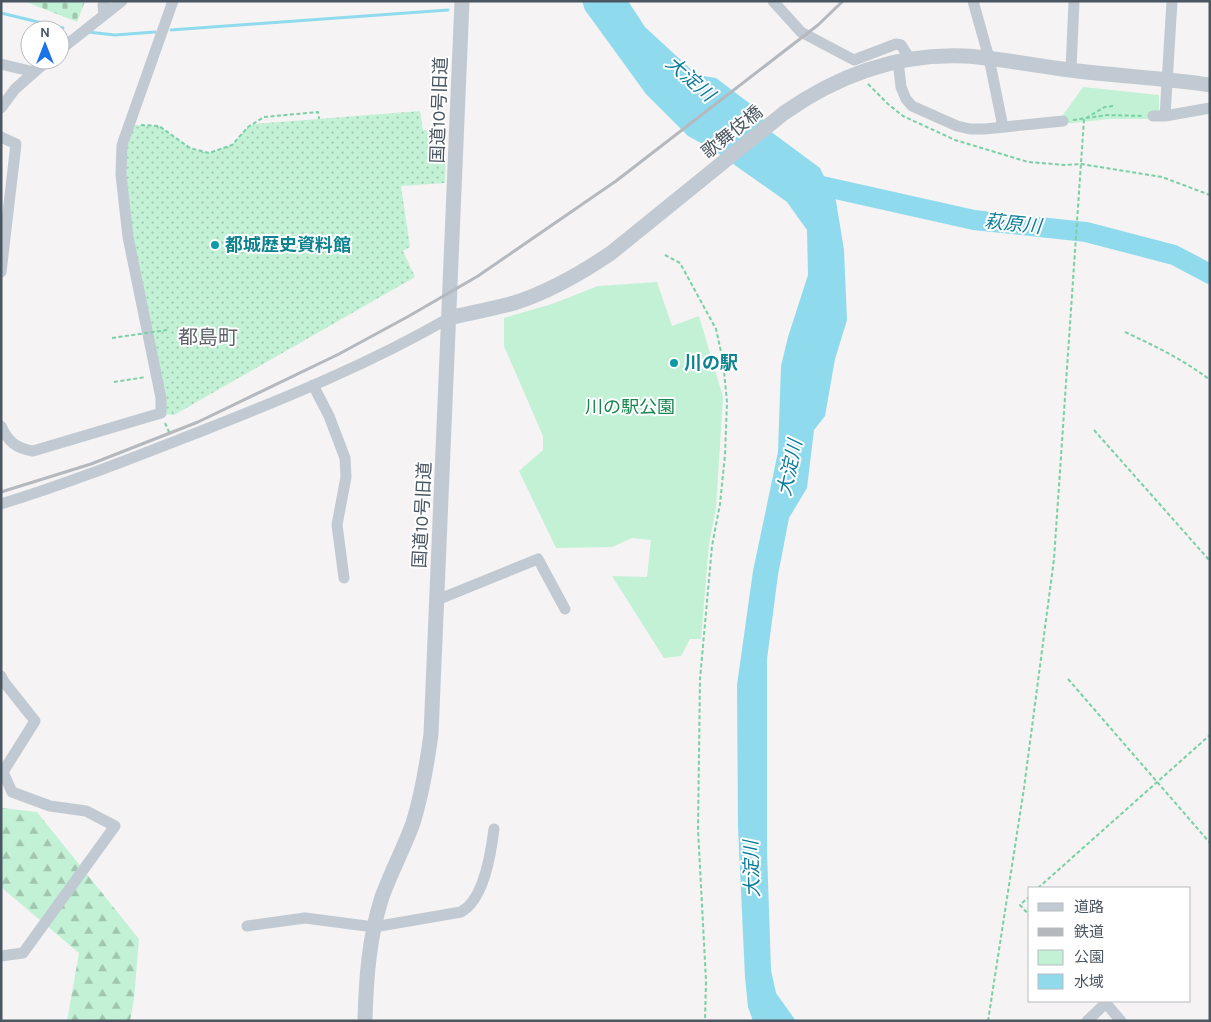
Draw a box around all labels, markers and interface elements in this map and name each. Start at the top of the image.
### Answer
north arrow [20,20,70,70]
text: N [40,24,50,41]
water label: 大淀川 [661,52,720,107]
street label: 国道10号旧道 [426,56,452,164]
street label: 歌舞伎橋 [697,101,767,163]
water label: 萩原川 [983,210,1044,238]
place label: 都城歴史資料館 [225,234,351,256]
marker: 都城歴史資料館 [209,239,221,251]
district label: 都島町 [178,326,238,349]
place label: 川の駅 [684,352,738,374]
marker: 川の駅 [668,357,680,369]
park label: 川の駅公園 [585,396,675,418]
water label: 大淀川 [773,436,807,498]
street label: 国道10号旧道 [408,461,436,569]
water label: 大淀川 [740,838,764,898]
legend [1028,887,1191,1002]
text: 道路 [1074,898,1104,916]
text: 鉄道 [1074,923,1104,941]
text: 公園 [1074,948,1104,966]
text: 水域 [1074,973,1104,991]

